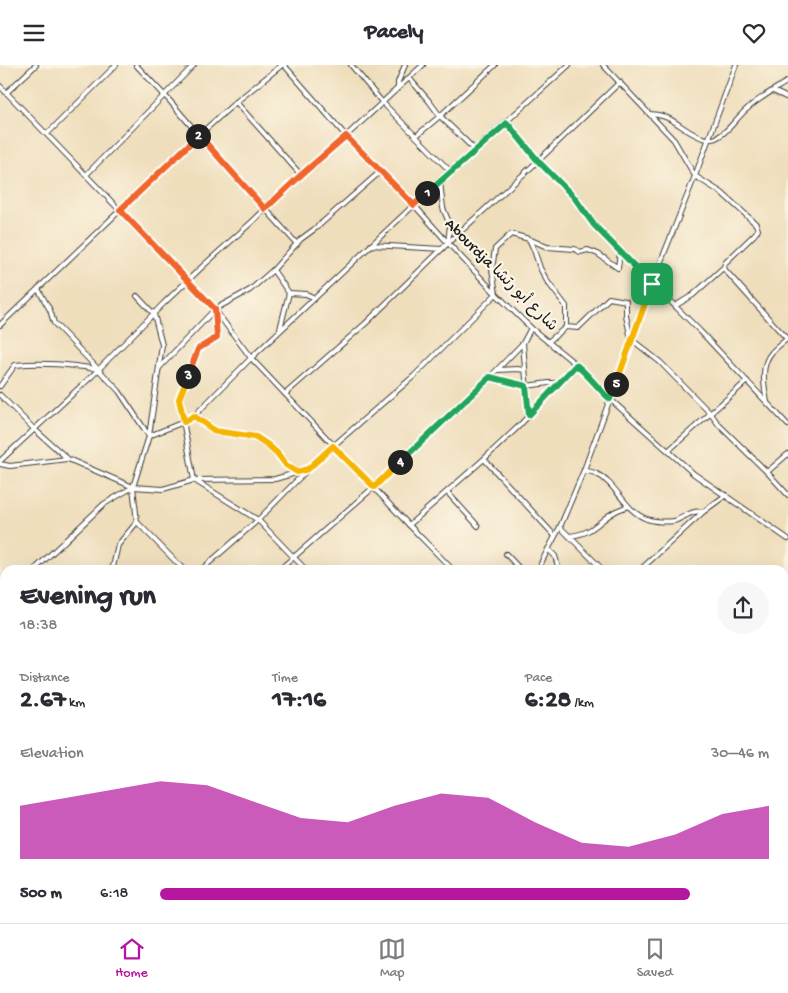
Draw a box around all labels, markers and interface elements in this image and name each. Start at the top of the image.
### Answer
icon: menu [20,19,48,47]
icon: heart [740,19,768,47]
text: Pacely [365,20,423,46]
pin: 2 [186,123,210,149]
text: 2 [195,128,202,145]
pin: 1 [414,181,440,205]
text: 1 [425,185,430,202]
street label: Abourdja شارع أبو رتشا [440,214,562,336]
pin [631,263,673,305]
icon: arrive [638,270,666,298]
pin: 3 [176,363,200,389]
text: 3 [185,368,192,385]
pin: 5 [604,371,628,397]
text: 5 [613,376,620,393]
pin: 4 [388,449,412,475]
text: 4 [397,454,404,471]
text: Evening run [20,581,156,614]
button: share [717,582,769,634]
text: 18:38 [20,617,57,636]
text: Distance [20,670,69,687]
text: Time [272,670,298,687]
text: Pace [525,670,552,687]
text: 2.67 [20,687,66,716]
text: 17:16 [272,687,326,716]
text: 6:28 [525,687,571,716]
text: km [66,695,85,712]
text: /km [571,695,594,712]
text: Elevation [20,745,84,764]
text: 30–46 m [711,745,769,764]
text: 500 m [20,885,62,904]
text: 6:18 [100,885,128,904]
tab: Home [115,935,148,982]
tab: Map [378,935,406,982]
tab: Saved [637,935,673,982]

